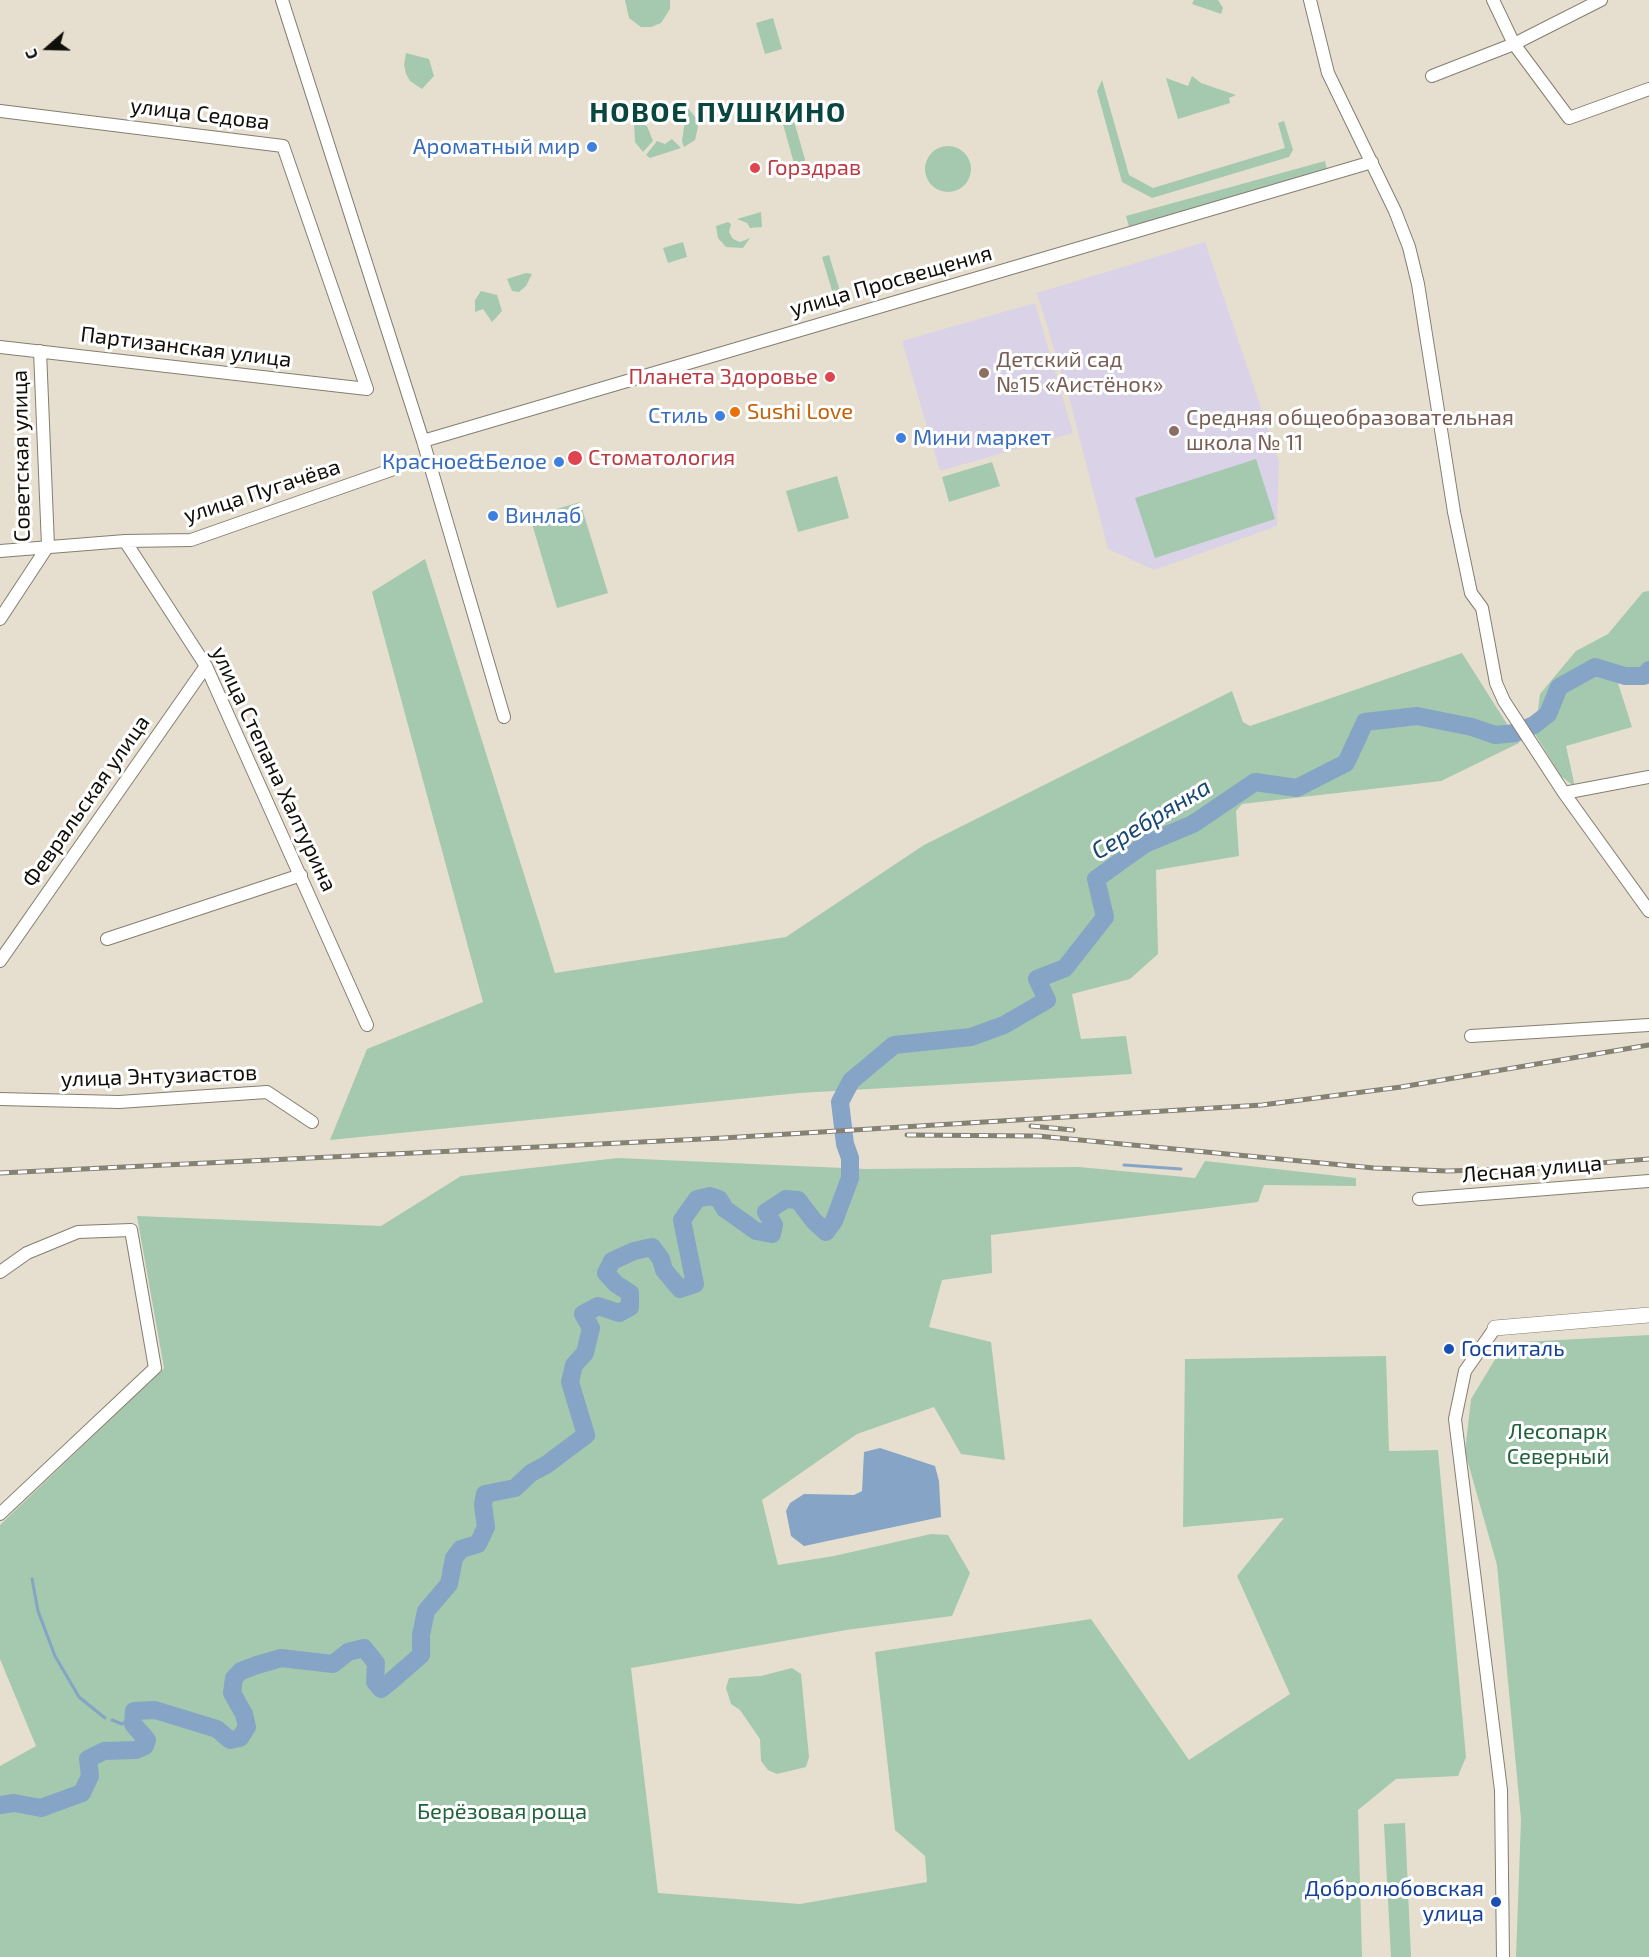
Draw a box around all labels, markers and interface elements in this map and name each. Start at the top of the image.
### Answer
north arrow [18,18,78,78]
text: С [20,47,41,62]
street label: улица Седова [129,92,271,136]
district label: НОВОЕ ПУШКИНО [589,96,847,130]
place label: Ароматный мир [413,134,580,160]
marker: Ароматный мир [585,140,599,154]
place label: Горздрав [767,155,861,181]
marker: Горздрав [748,161,762,175]
street label: улица Просвещения [787,239,995,323]
street label: Партизанская улица [79,321,293,373]
place label: Детский сад №15 «Аистёнок» [996,347,1163,398]
place label: Планета Здоровье [628,364,818,390]
marker: Детский сад №15 «Аистёнок» [977,366,991,380]
street label: Советская улица [6,370,36,542]
marker: Планета Здоровье [823,370,837,384]
place label: Sushi Love [747,399,853,425]
place label: Стиль [648,403,708,429]
marker: Sushi Love [728,405,742,419]
place label: Средняя общеобразовательная школа № 11 [1186,405,1514,457]
marker: Стиль [713,409,727,423]
marker: Средняя общеобразовательная школа № 11 [1167,424,1181,438]
place label: Мини маркет [913,425,1051,451]
marker: Мини маркет [894,431,908,445]
place label: Стоматология [588,445,735,471]
place label: Красное&Белое [382,449,547,475]
marker: Стоматология [566,449,584,467]
street label: улица Пугачёва [180,453,344,529]
marker: Красное&Белое [552,455,566,469]
place label: Винлаб [505,503,581,529]
marker: Винлаб [486,509,500,523]
street label: улица Степана Халтурина [206,642,342,896]
street label: Февральская улица [17,710,155,892]
water label: Серебрянка [1086,772,1216,866]
street label: улица Энтузиастов [60,1059,258,1093]
street label: Лесная улица [1461,1150,1603,1188]
place label: Госпиталь [1461,1336,1565,1362]
marker: Госпиталь [1442,1342,1456,1356]
park label: Лесопарк Северный [1507,1419,1609,1470]
park label: Берёзовая роща [417,1799,587,1825]
place label: Добролюбовская улица [1304,1876,1484,1928]
marker: Добролюбовская улица [1489,1895,1503,1909]

